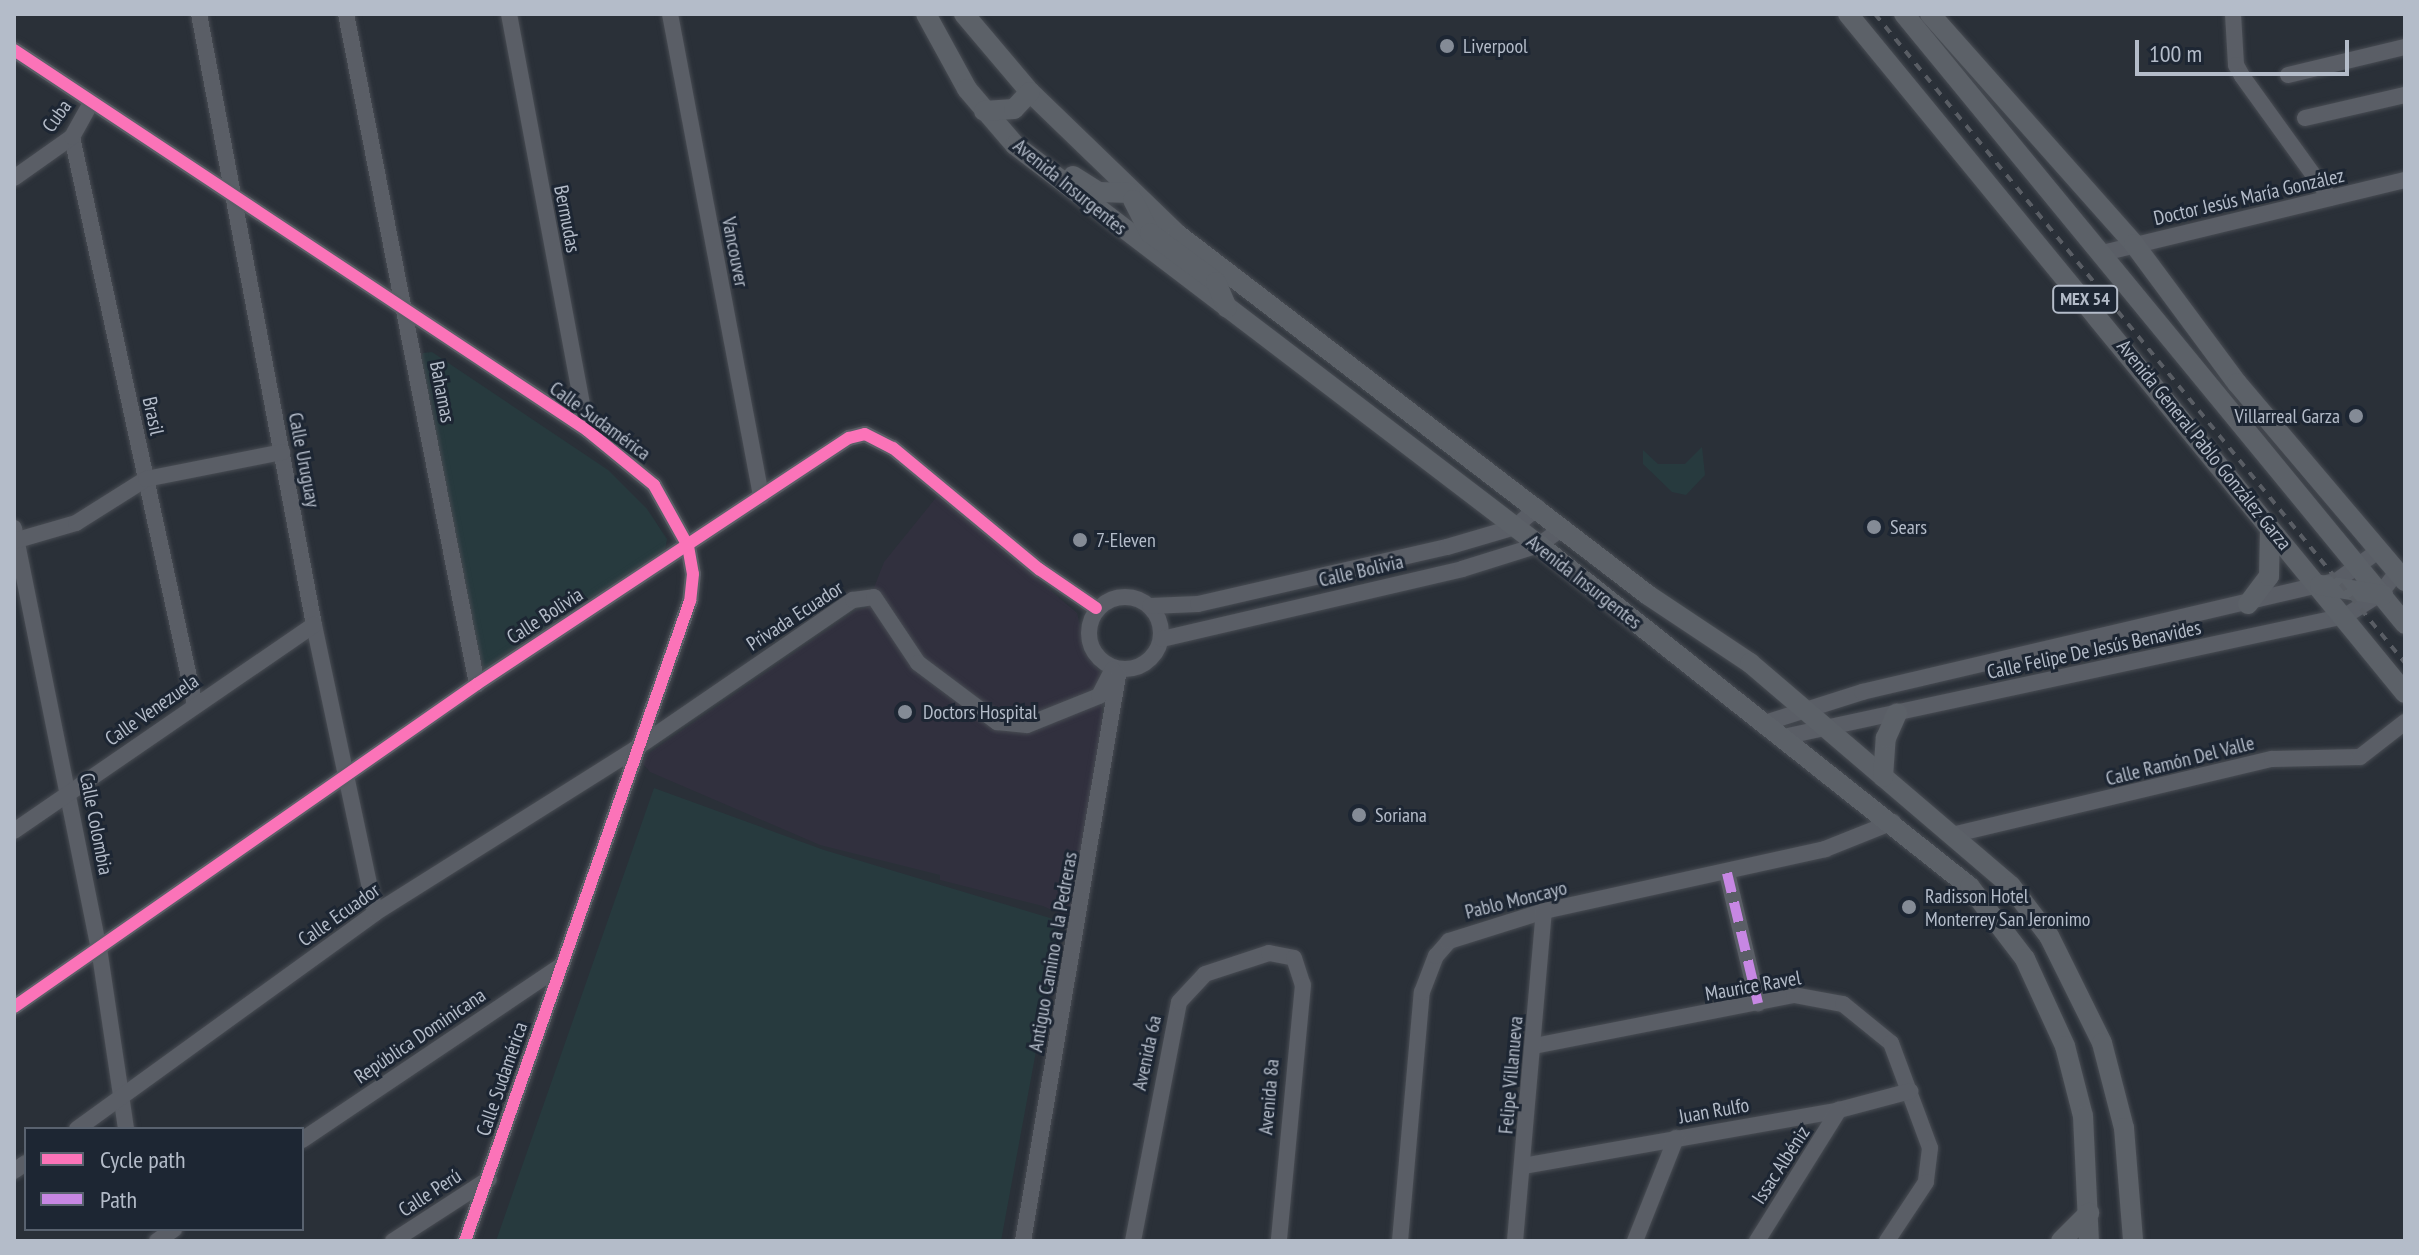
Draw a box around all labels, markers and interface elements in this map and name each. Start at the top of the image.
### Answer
scale bar [2139,24,2353,74]
place label: Liverpool [1463,34,1528,58]
marker: Liverpool [1438,37,1456,55]
text: 100 m [2149,38,2202,69]
street label: Cuba [37,95,77,137]
street label: Avenida Insurgentes [1008,134,1132,240]
street label: Doctor Jesús María González [2151,163,2347,231]
street label: Bermudas [549,183,585,255]
street label: Vancouver [716,215,754,289]
road number: MEX 54 [2051,285,2119,313]
street label: Avenida General Pablo González Garza [2112,335,2296,555]
street label: Bahamas [424,359,460,425]
street label: Calle Sudamérica [545,376,655,466]
street label: Brasil [137,395,169,437]
place label: Villarreal Garza [2234,404,2340,428]
marker: Villarreal Garza [2347,407,2365,425]
street label: Calle Uruguay [283,411,325,509]
place label: Sears [1890,515,1927,539]
marker: Sears [1865,518,1883,536]
place label: 7-Eleven [1096,528,1156,552]
street label: Avenida Insurgentes [1522,530,1646,634]
marker: 7-Eleven [1071,531,1089,549]
street label: Calle Bolivia [1316,550,1406,592]
street label: Privada Ecuador [742,576,848,656]
street label: Calle Bolivia [502,583,588,649]
street label: Calle Felipe De Jesús Benavides [1985,616,2203,684]
street label: Calle Venezuela [100,669,204,751]
place label: Doctors Hospital [923,700,1037,724]
marker: Doctors Hospital [894,701,916,723]
street label: Calle Ramón Del Valle [2103,731,2257,791]
street label: Calle Colombia [74,771,118,877]
place label: Soriana [1375,803,1427,827]
marker: Soriana [1350,806,1368,824]
street label: Antiguo Camino a la Pedreras [1024,850,1082,1054]
street label: Pablo Moncayo [1463,876,1569,924]
street label: Calle Ecuador [294,878,384,952]
place label: Radisson Hotel Monterrey San Jeronimo [1925,884,2091,931]
marker: Radisson Hotel Monterrey San Jeronimo [1900,898,1918,916]
street label: Maurice Ravel [1703,966,1803,1006]
street label: República Dominicana [350,983,490,1089]
street label: Avenida 6a [1127,1013,1167,1093]
street label: Felipe Villanueva [1494,1015,1528,1135]
street label: Calle Sudamérica [471,1019,533,1139]
street label: Avenida 8a [1254,1058,1284,1136]
street label: Juan Rulfo [1677,1093,1751,1129]
street label: Issac Albéniz [1747,1121,1815,1209]
legend [24,1127,304,1231]
text: Cycle path [100,1144,186,1175]
street label: Calle Perú [394,1164,466,1222]
text: Path [100,1184,137,1215]

